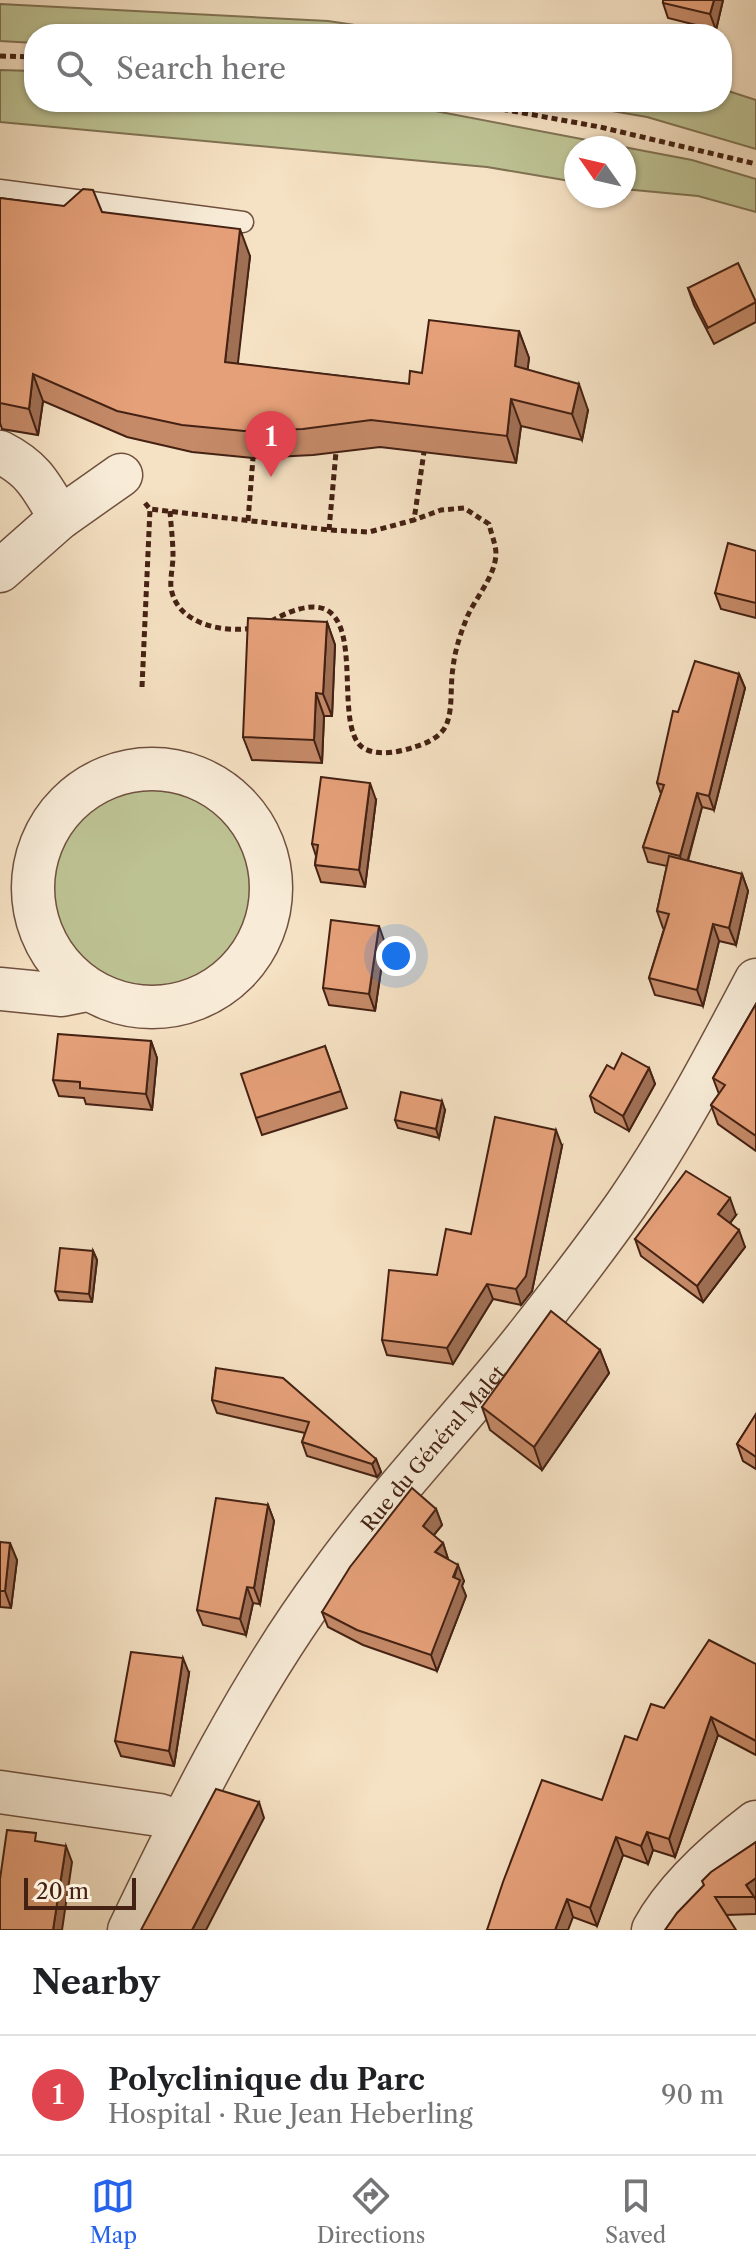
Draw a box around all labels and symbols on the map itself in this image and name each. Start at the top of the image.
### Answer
north arrow [564,136,636,208]
pin: 1 [245,411,297,477]
your location [376,936,416,976]
street label: Rue du Général Malet [356,1361,510,1536]
scale bar [24,1874,136,1910]

